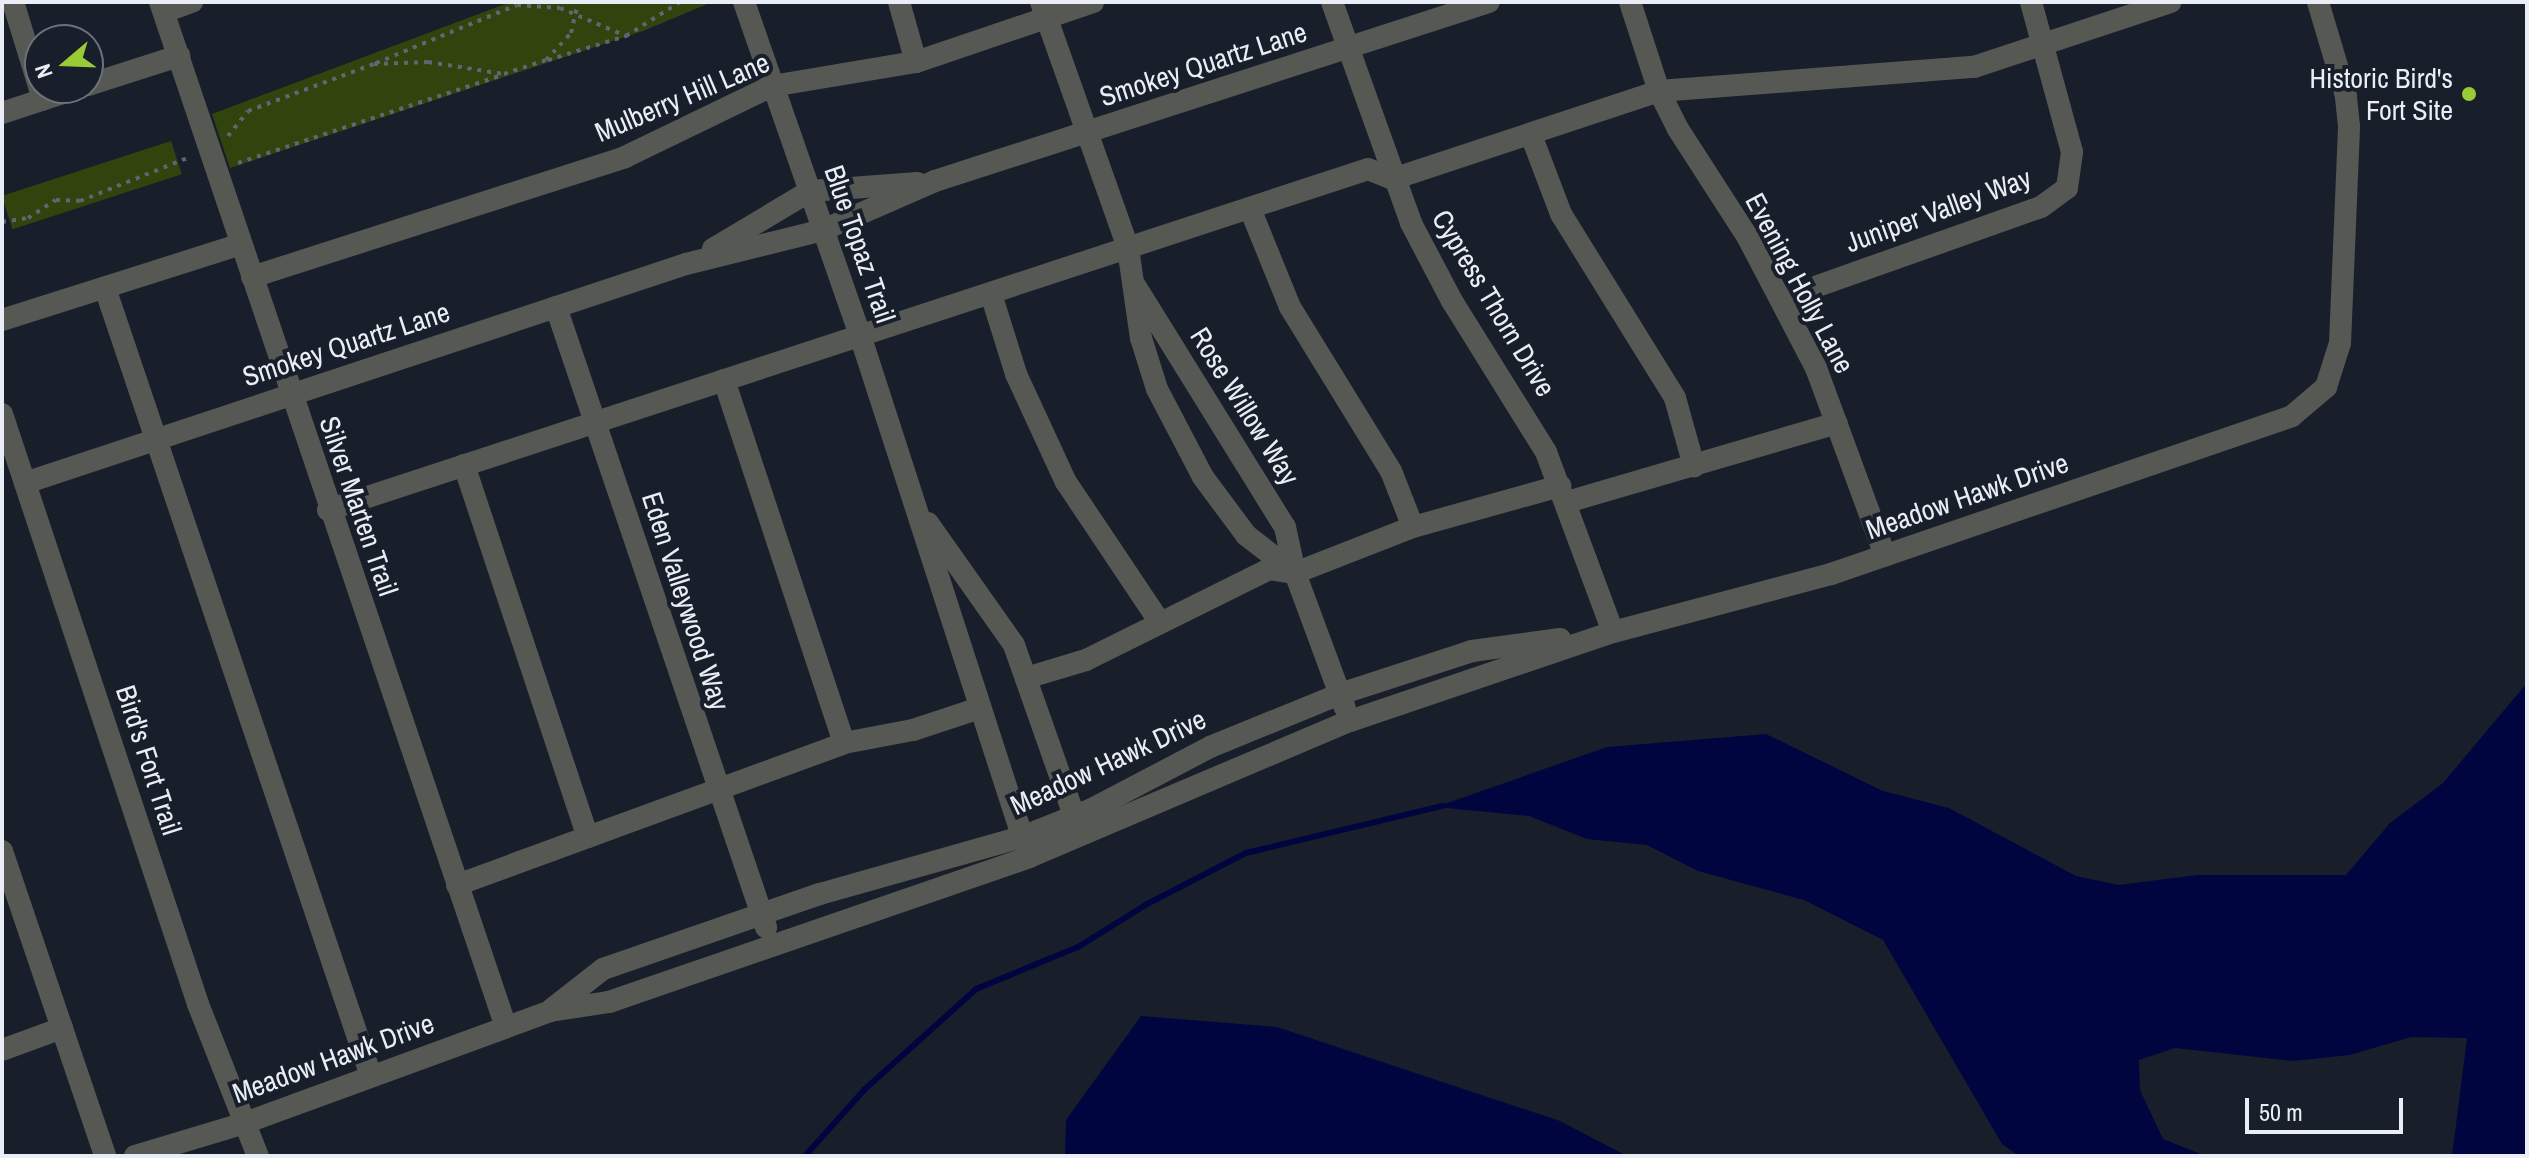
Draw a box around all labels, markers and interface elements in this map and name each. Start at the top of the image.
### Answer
street label: Smokey Quartz Lane [1095,15,1311,113]
north arrow [24,24,104,104]
street label: Mulberry Hill Lane [590,45,774,149]
text: N [27,60,60,82]
place label: Historic Bird's Fort Site [2310,61,2453,127]
marker: Historic Bird's Fort Site [2460,85,2478,103]
street label: Blue Topaz Trail [817,160,903,328]
street label: Juniper Valley Way [1841,161,2035,259]
street label: Evening Holly Lane [1738,187,1862,379]
street label: Cypress Thorn Drive [1425,204,1563,402]
street label: Smokey Quartz Lane [238,295,454,393]
street label: Rose Willow Way [1183,321,1307,491]
street label: Silver Marten Trail [313,412,405,600]
street label: Meadow Hawk Drive [1861,446,2073,546]
street label: Eden Valleywood Way [635,488,737,714]
street label: Bird's Fort Trail [109,681,189,839]
street label: Meadow Hawk Drive [1005,702,1211,822]
street label: Meadow Hawk Drive [228,1006,438,1110]
scale bar [2249,1082,2407,1132]
text: 50 m [2259,1096,2303,1128]

